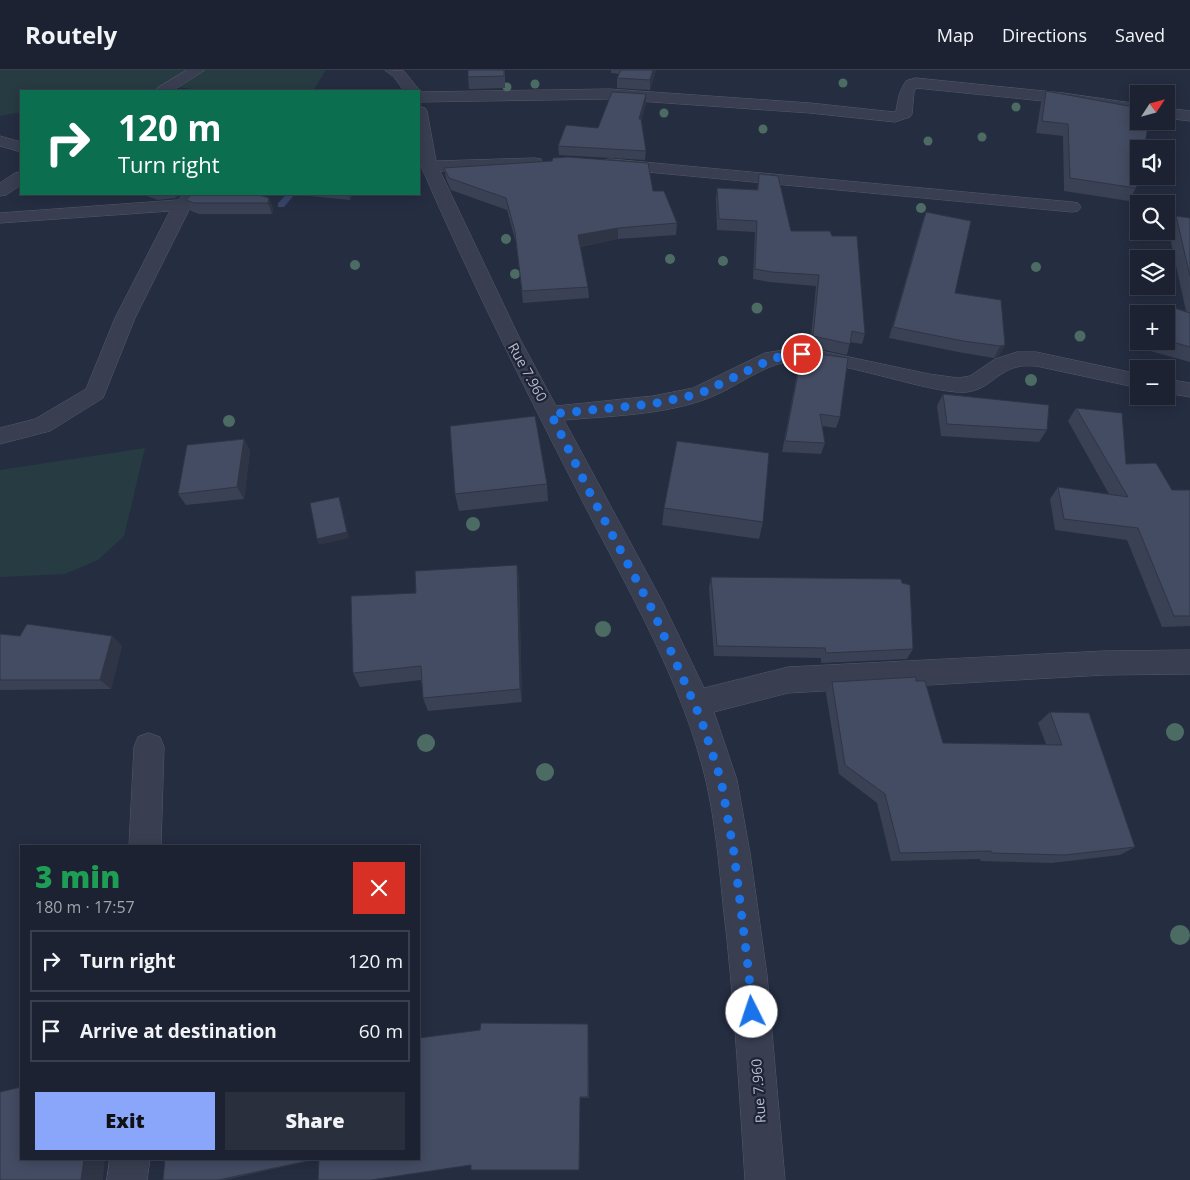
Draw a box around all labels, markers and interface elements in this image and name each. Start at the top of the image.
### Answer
text: Routely [25,18,117,51]
text: Map [937,23,974,47]
text: Directions [1002,23,1087,47]
text: Saved [1115,23,1165,47]
north arrow [1130,85,1175,130]
map controls [1130,85,1175,405]
text: 120 m [118,104,222,151]
icon: right [35,110,100,175]
button: sound [1130,140,1175,185]
text: Turn right [118,149,220,179]
button: search [1130,195,1175,240]
button: layers [1130,250,1175,295]
button: + [1130,305,1175,350]
pin [781,333,823,375]
street label: Rue 7.960 [504,339,552,405]
icon: arrive [788,340,816,368]
button: − [1130,360,1175,405]
text: 3 min [35,856,120,897]
button: close [353,862,405,914]
text: 180 m · 17:57 [35,896,135,918]
icon: right [37,947,65,975]
text: Turn right [80,948,175,974]
text: 120 m [348,948,403,974]
position arrow [725,985,777,1037]
icon: arrive [37,1017,65,1045]
text: Arrive at destination [80,1018,277,1044]
text: 60 m [359,1018,403,1044]
street label: Rue 7.960 [746,1058,770,1124]
button: Exit [35,1092,215,1150]
button: Share [225,1092,405,1150]

